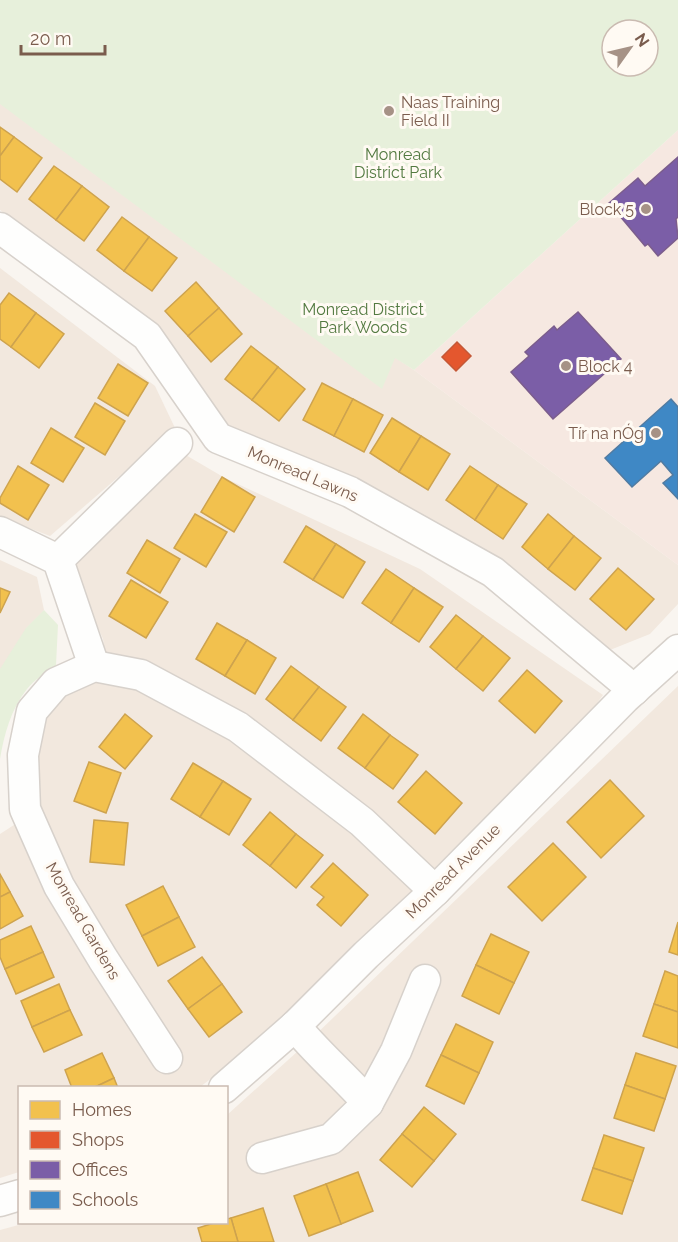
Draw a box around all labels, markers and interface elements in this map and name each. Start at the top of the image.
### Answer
scale bar [21,18,105,56]
north arrow [600,18,660,78]
text: 20 m [30,28,72,49]
text: N [631,30,653,50]
place label: Naas Training Field II [401,93,500,130]
marker: Naas Training Field II [382,104,396,118]
park label: Monread District Park [354,145,443,182]
place label: Block 5 [579,200,634,219]
marker: Block 5 [639,202,653,216]
park label: Monread District Park Woods [302,300,424,337]
place label: Block 4 [578,357,633,376]
marker: Block 4 [559,359,573,373]
place label: Tír na nÓg [568,423,644,443]
marker: Tír na nÓg [649,426,663,440]
street label: Monread Lawns [245,442,361,506]
street label: Monread Avenue [402,820,504,922]
street label: Monread Gardens [42,859,124,983]
legend [18,1086,228,1224]
text: Homes [72,1099,132,1120]
text: Shops [72,1129,124,1150]
text: Offices [72,1159,128,1180]
text: Schools [72,1189,139,1210]

